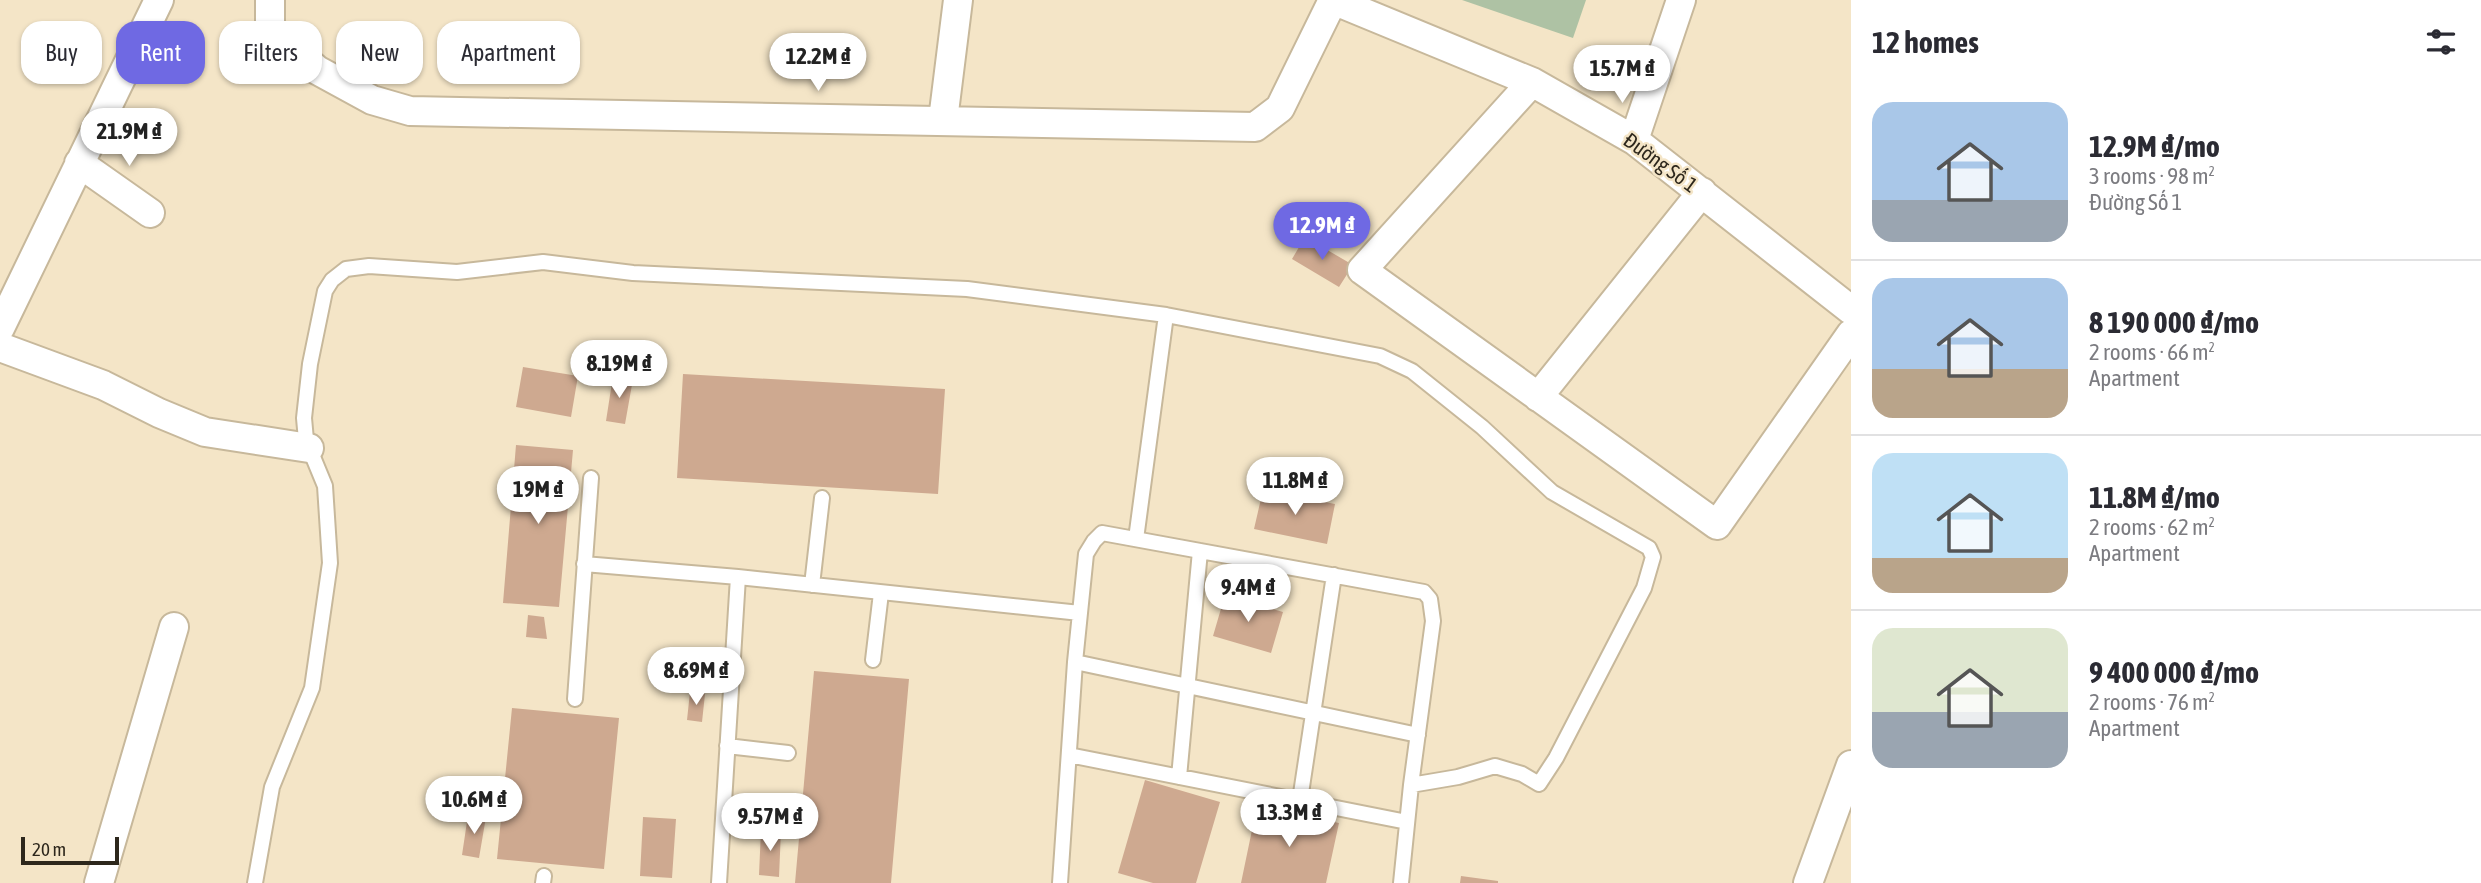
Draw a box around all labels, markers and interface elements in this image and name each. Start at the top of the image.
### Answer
chip: Buy [21,21,102,84]
chip: Rent [116,21,205,84]
chip: Filters [219,21,322,84]
chip: New [336,21,423,84]
chip: Apartment [437,21,580,84]
icon: filters [2422,23,2460,61]
text: 12 homes [1872,25,1979,59]
pin: 12.2M ₫ [753,34,883,93]
text: 12.2M ₫ [785,43,851,69]
pin: 15.7M ₫ [1557,46,1687,105]
text: 15.7M ₫ [1589,55,1655,81]
pin: 21.9M ₫ [64,108,194,168]
text: 21.9M ₫ [96,118,162,144]
street label: Đường Số 1 [1619,127,1703,197]
text: 12.9M ₫/mo [2089,129,2220,163]
icon: home [1928,130,2012,214]
text: 3 rooms · 98 m² [2089,163,2215,189]
text: Đường Số 1 [2089,189,2182,215]
pin: 12.9M ₫ [1257,202,1387,262]
text: 12.9M ₫ [1289,212,1355,238]
text: 8 190 000 ₫/mo [2089,305,2259,339]
icon: home [1928,306,2012,390]
text: 2 rooms · 66 m² [2089,339,2215,365]
pin: 8.19M ₫ [554,340,684,400]
text: 8.19M ₫ [586,350,652,376]
text: Apartment [2089,365,2180,391]
pin: 11.8M ₫ [1230,458,1360,517]
pin: 19M ₫ [489,466,587,526]
text: 11.8M ₫ [1262,467,1328,493]
text: 19M ₫ [513,476,563,502]
text: 11.8M ₫/mo [2089,480,2220,514]
icon: home [1928,481,2012,565]
text: 2 rooms · 62 m² [2089,514,2215,540]
text: Apartment [2089,540,2180,566]
pin: 9.4M ₫ [1191,564,1305,624]
text: 9.4M ₫ [1221,574,1275,600]
pin: 8.69M ₫ [631,648,761,707]
text: 9 400 000 ₫/mo [2089,655,2259,689]
icon: home [1928,656,2012,740]
text: 8.69M ₫ [663,657,729,683]
text: 2 rooms · 76 m² [2089,689,2215,715]
text: Apartment [2089,715,2180,741]
pin: 10.6M ₫ [409,776,539,836]
text: 10.6M ₫ [441,786,507,812]
pin: 13.3M ₫ [1224,790,1354,849]
pin: 9.57M ₫ [705,794,835,853]
text: 13.3M ₫ [1256,799,1322,825]
text: 9.57M ₫ [737,803,803,829]
scale bar [21,834,119,866]
text: 20 m [32,838,66,860]

